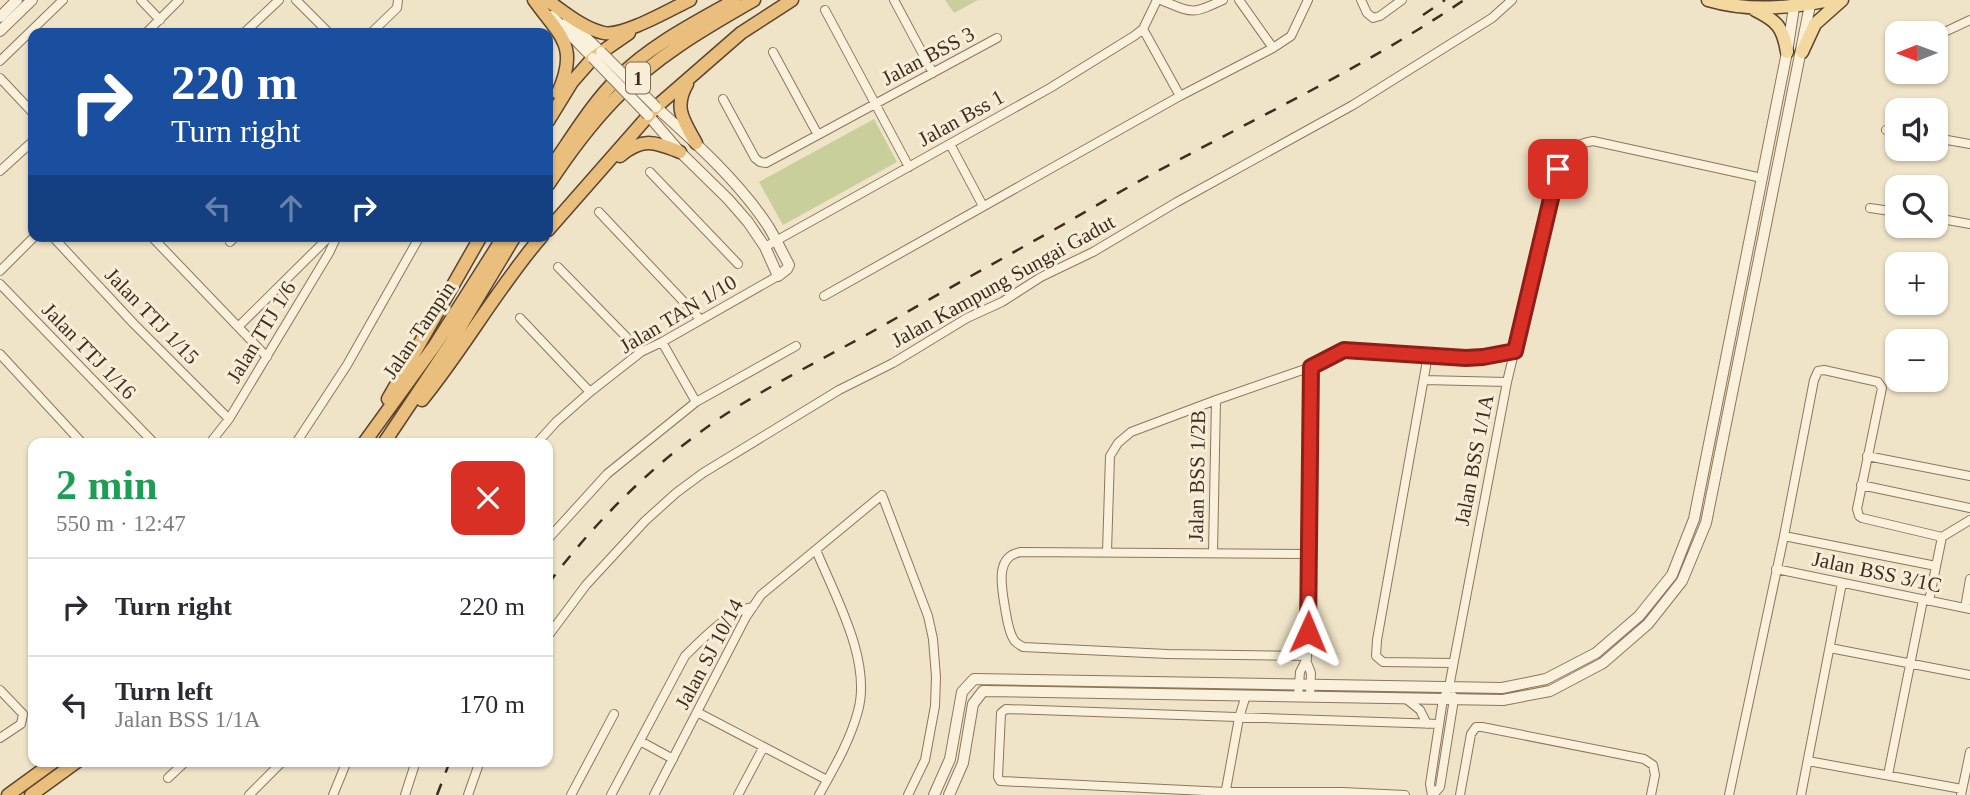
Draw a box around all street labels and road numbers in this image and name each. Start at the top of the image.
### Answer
street label: Jalan BSS 3 [878,22,978,90]
road number: 1 [626,62,650,94]
street label: Jalan Bss 1 [914,85,1008,151]
street label: Jalan Kampung Sungai Gadut [887,209,1119,352]
street label: Jalan TTJ 1/15 [100,263,204,369]
street label: Jalan TAN 1/10 [615,270,741,358]
street label: Jalan TTJ 1/6 [221,277,301,387]
street label: Jalan Tampin [378,277,461,383]
street label: Jalan TTJ 1/16 [37,298,141,404]
street label: Jalan BSS 1/1A [1450,392,1499,528]
street label: Jalan BSS 1/2B [1184,410,1210,542]
street label: Jalan BSS 3/1C [1810,547,1944,597]
street label: Jalan SJ 10/14 [670,594,748,713]

